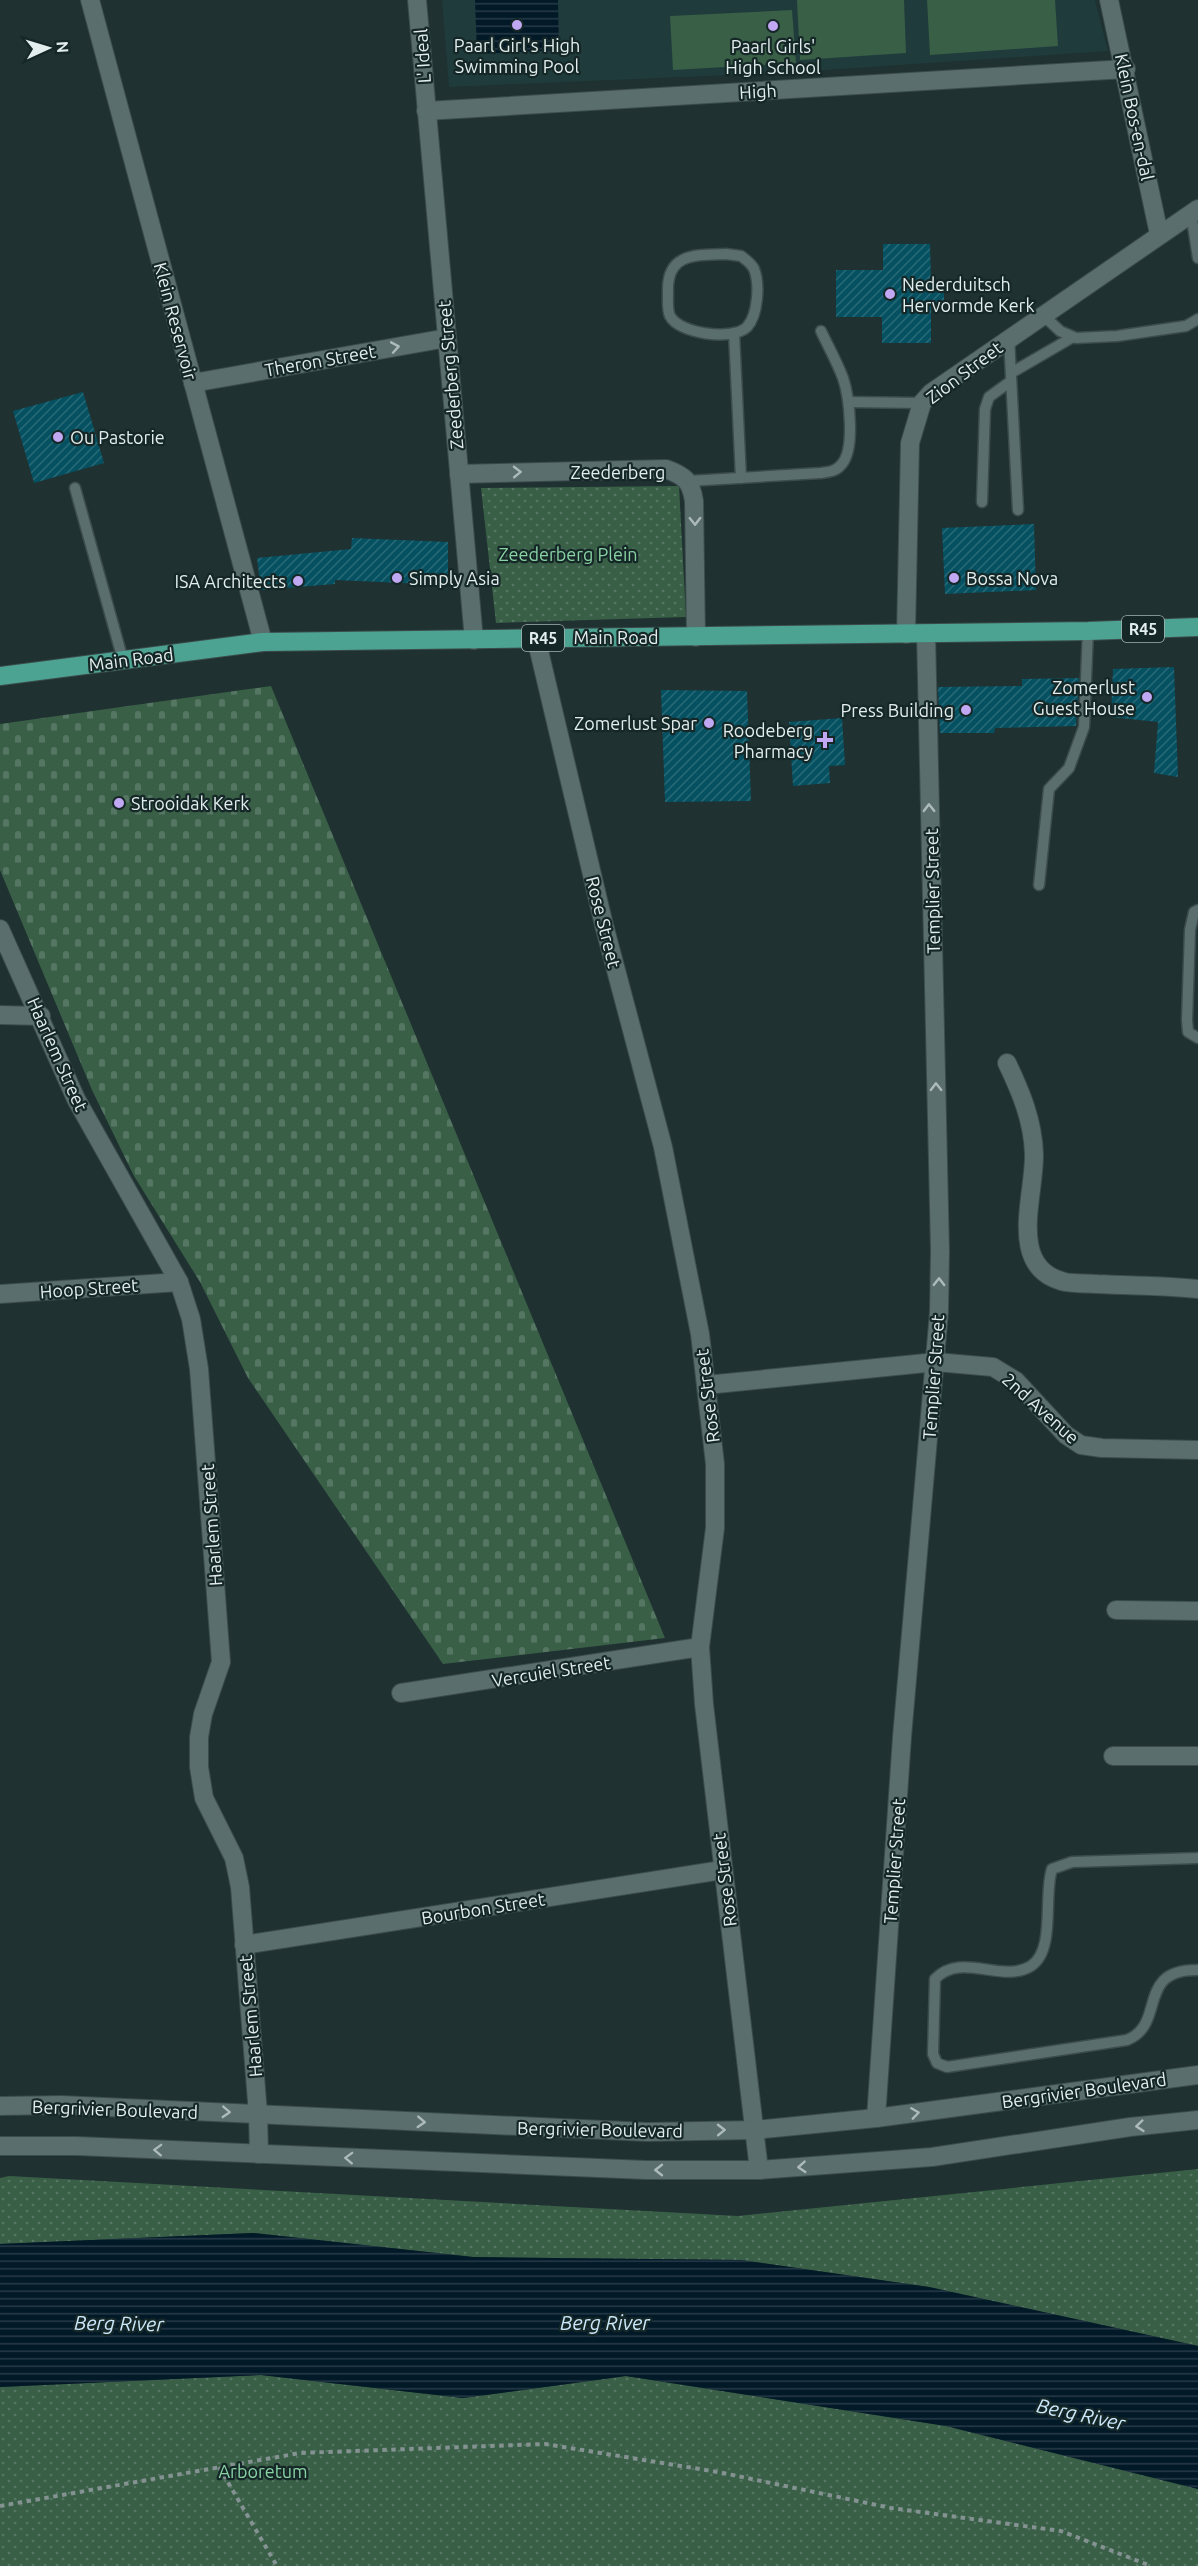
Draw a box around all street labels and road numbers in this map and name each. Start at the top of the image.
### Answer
street label: L' Ideal [410,28,434,84]
street label: Klein Bos-en-dal [1112,52,1158,183]
street label: High [739,80,777,102]
street label: Klein Reservoir [151,260,201,382]
street label: Zeederberg Street [434,300,466,450]
street label: Zion Street [922,337,1006,407]
street label: Theron Street [263,340,377,380]
street label: Zeederberg [571,462,665,482]
road number: R45 [1122,616,1164,642]
road number: R45 [522,625,564,651]
street label: Main Road [573,627,659,647]
street label: Main Road [88,644,174,674]
street label: Templier Street [921,828,943,954]
street label: Rose Street [583,874,625,970]
street label: Haarlem Street [24,994,92,1114]
street label: Hoop Street [39,1275,139,1301]
street label: Templier Street [919,1314,947,1440]
street label: Rose Street [691,1348,723,1444]
street label: 2nd Avenue [999,1369,1083,1447]
street label: Haarlem Street [197,1463,225,1587]
street label: Vercuiel Street [490,1652,612,1690]
street label: Templier Street [880,1798,908,1924]
street label: Rose Street [708,1832,740,1928]
street label: Bourbon Street [420,1888,546,1928]
street label: Haarlem Street [235,1954,265,2078]
street label: Bergrivier Boulevard [1000,2069,1168,2111]
street label: Bergrivier Boulevard [32,2096,198,2122]
street label: Bergrivier Boulevard [517,2118,683,2140]

